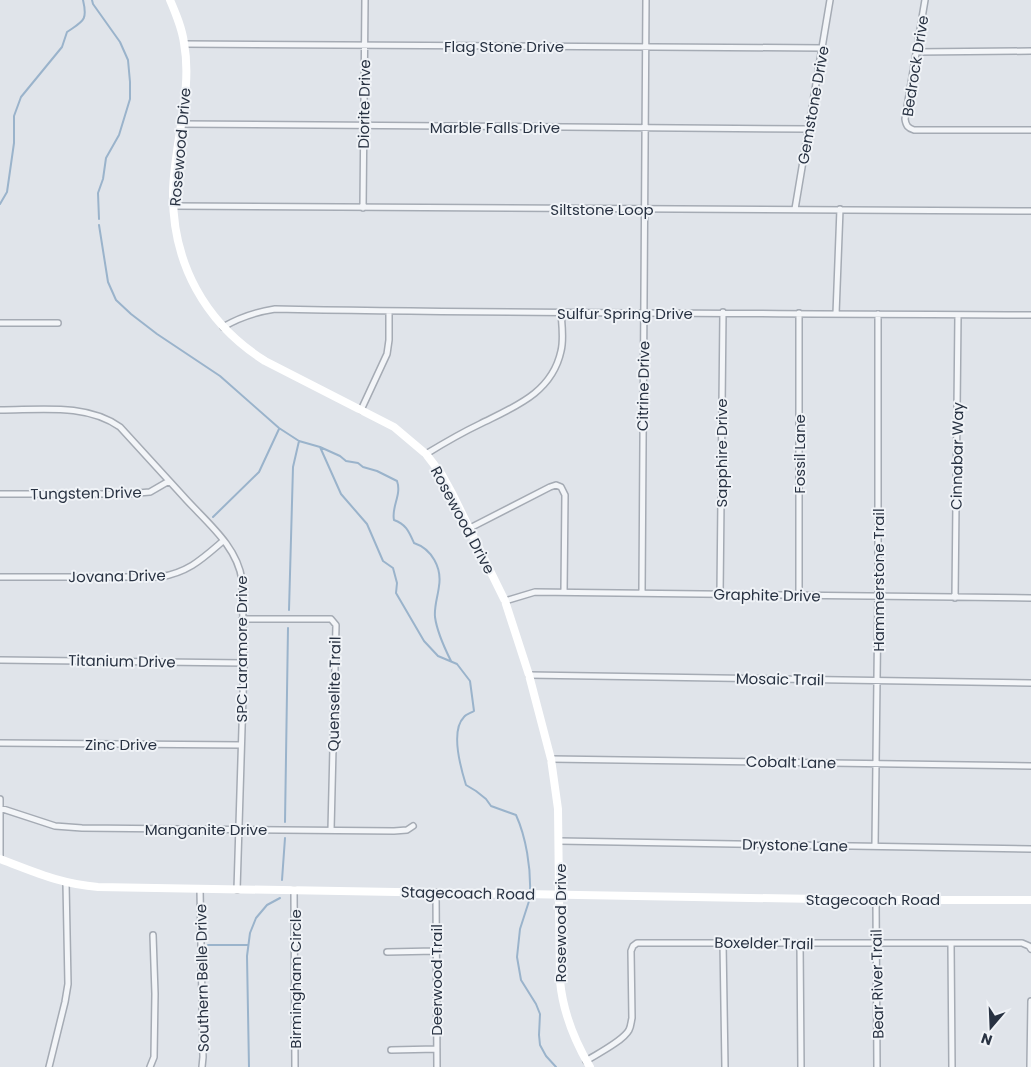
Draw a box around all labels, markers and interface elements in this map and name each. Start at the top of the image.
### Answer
street label: Bedrock Drive [897,14,933,118]
street label: Flag Stone Drive [444,36,564,57]
street label: Gemstone Drive [792,44,834,166]
street label: Diorite Drive [353,59,375,149]
street label: Rosewood Drive [164,87,196,207]
street label: Marble Falls Drive [430,117,560,138]
street label: Siltstone Loop [550,199,654,220]
street label: Sulfur Spring Drive [557,303,693,324]
street label: Citrine Drive [632,341,654,431]
street label: Sapphire Drive [711,398,732,508]
street label: Cinnabar Way [946,401,968,510]
street label: Fossil Lane [789,414,810,494]
street label: Rosewood Drive [426,462,500,578]
street label: Tungsten Drive [30,482,142,504]
street label: Hammerstone Trail [868,508,889,652]
street label: Jovana Drive [68,565,166,587]
street label: SPC Laramore Drive [231,576,252,723]
street label: Graphite Drive [713,584,821,606]
street label: Quenselite Trail [322,636,346,752]
street label: Titanium Drive [68,650,176,672]
street label: Mosaic Trail [736,668,824,690]
street label: Zinc Drive [85,734,157,755]
street label: Cobalt Lane [746,751,836,773]
street label: Manganite Drive [145,819,267,840]
street label: Drystone Lane [742,834,848,856]
street label: Rosewood Drive [550,863,571,983]
street label: Stagecoach Road [401,881,535,905]
street label: Stagecoach Road [806,889,940,910]
street label: Southern Belle Drive [190,904,214,1052]
street label: Birmingham Circle [285,909,306,1049]
street label: Deerwood Trail [426,924,447,1036]
street label: Bear River Trail [866,929,888,1039]
street label: Boxelder Trail [714,932,814,954]
north arrow [966,1002,1016,1052]
text: N [979,1028,995,1050]

